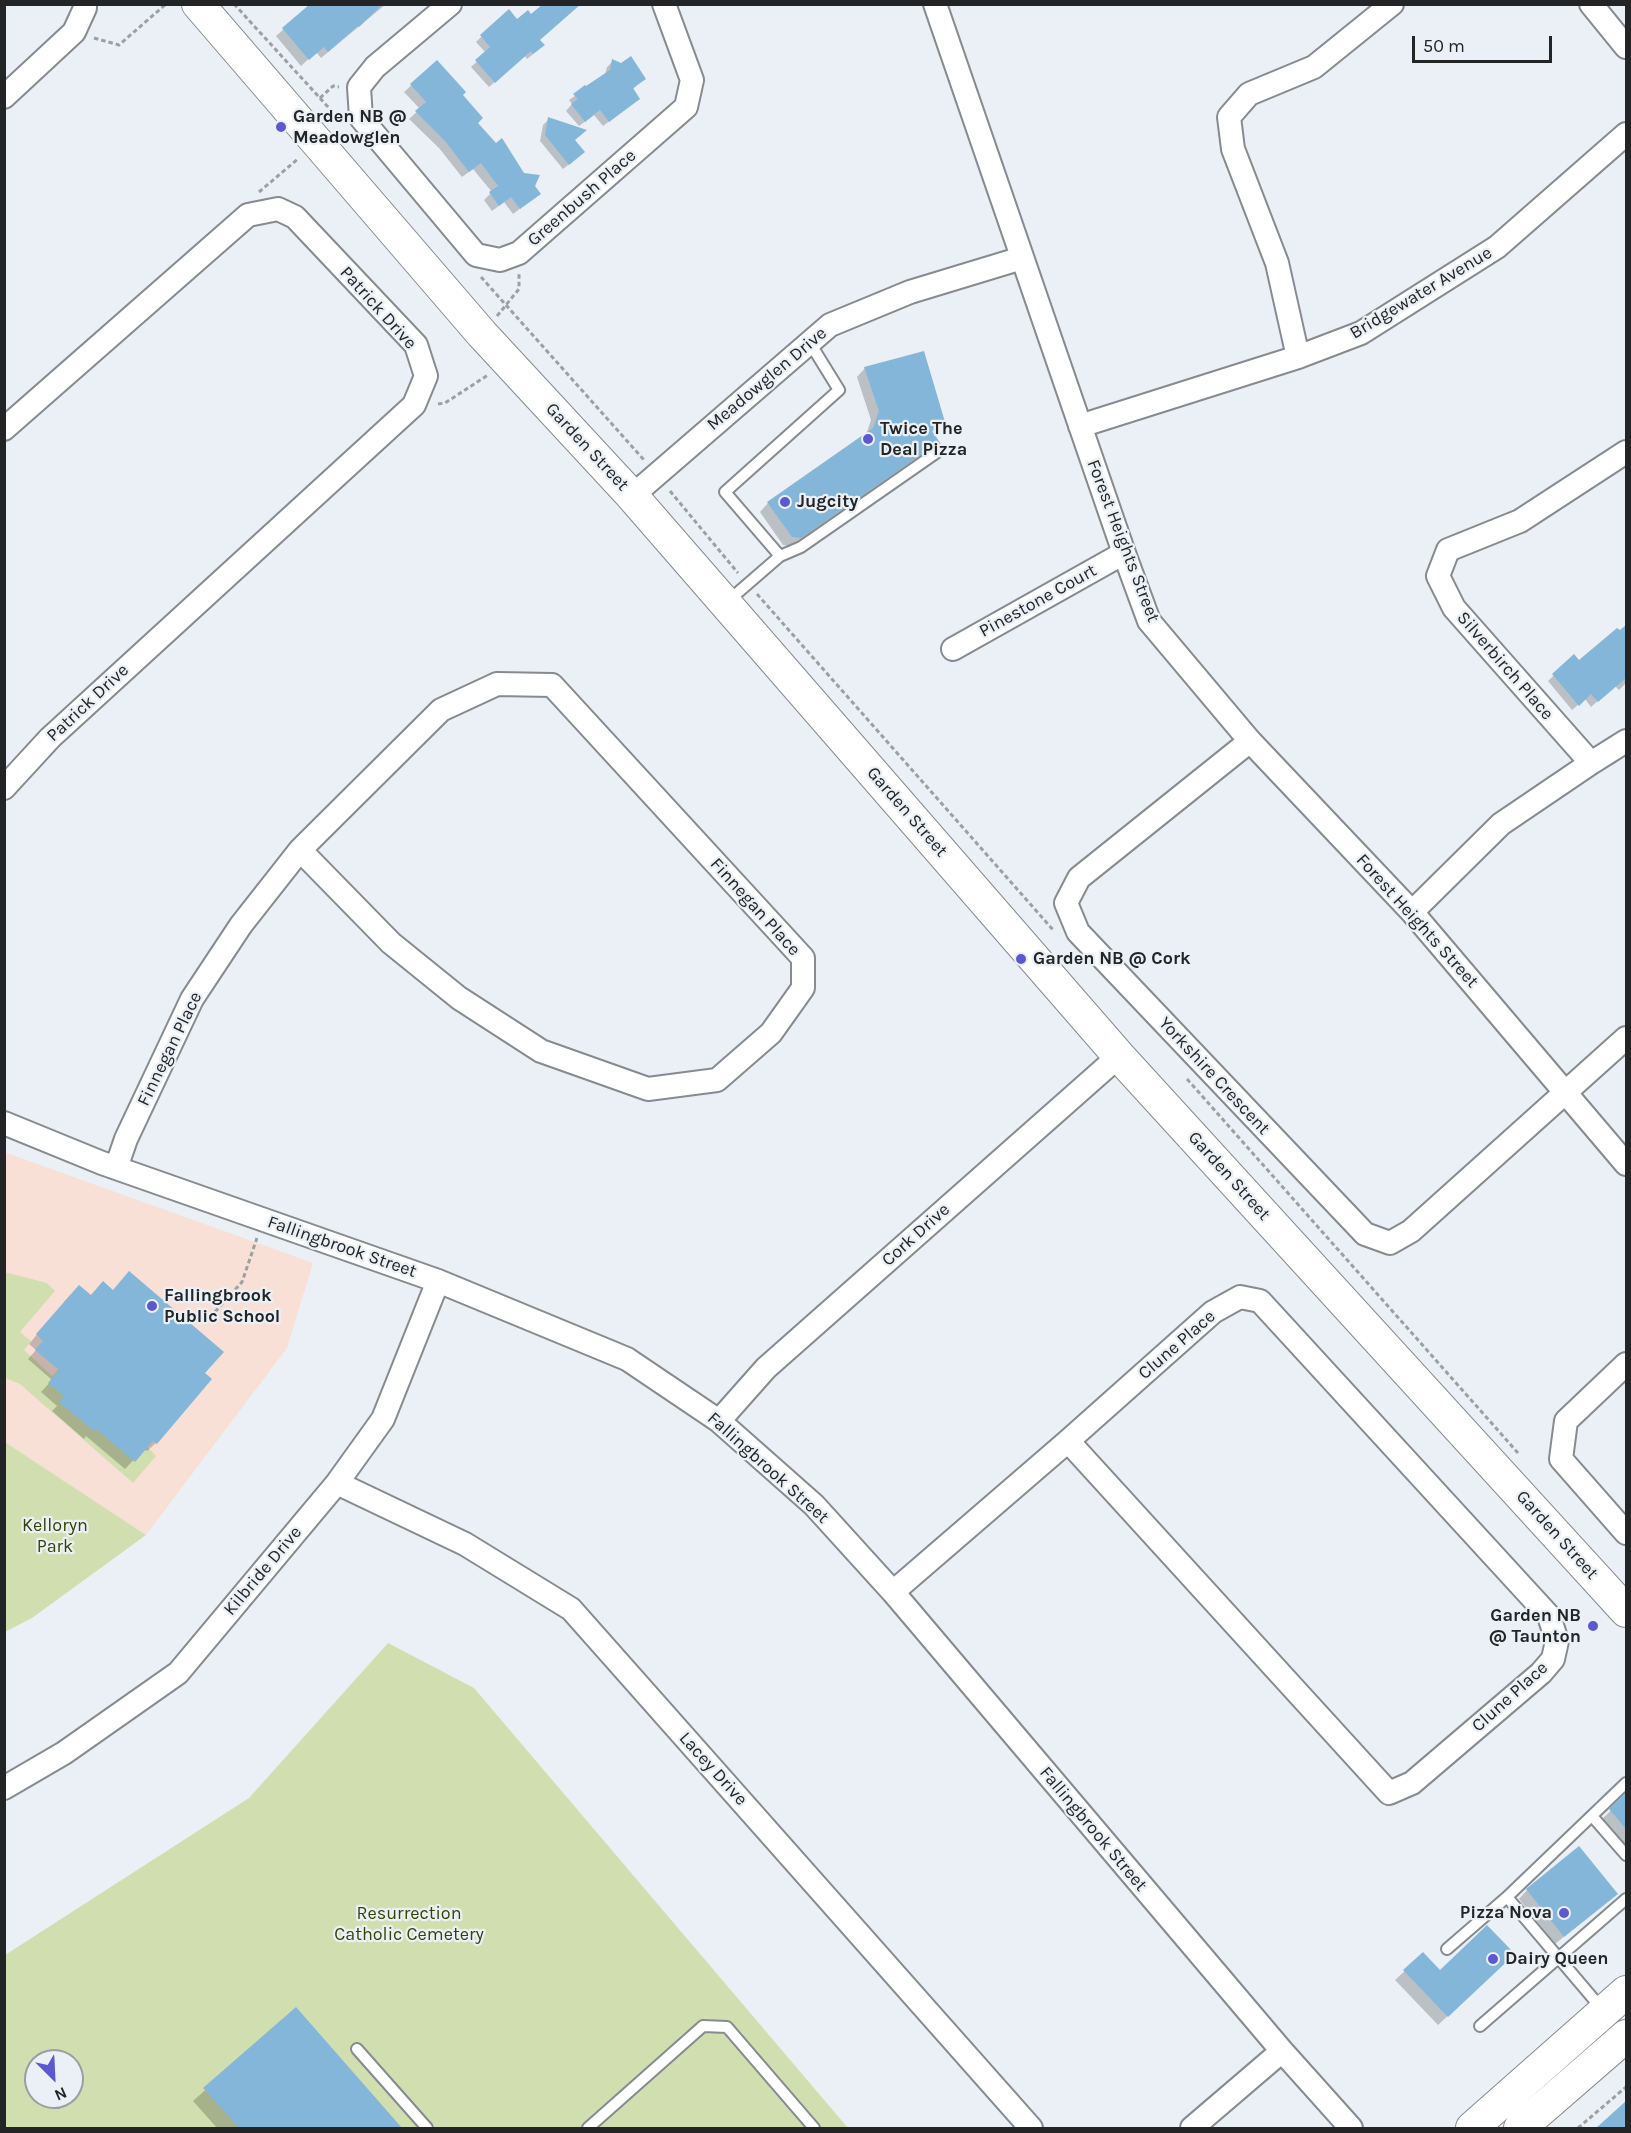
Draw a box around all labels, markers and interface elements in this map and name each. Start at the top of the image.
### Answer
scale bar [1415,24,1554,62]
text: 50 m [1423,35,1465,57]
place label: Garden NB @ Meadowglen [293,106,407,148]
marker: Garden NB @ Meadowglen [274,120,288,134]
street label: Greenbush Place [523,145,641,251]
street label: Bridgewater Avenue [1346,242,1496,344]
street label: Patrick Drive [335,262,421,354]
street label: Meadowglen Drive [703,323,831,435]
street label: Garden Street [541,399,633,495]
place label: Twice The Deal Pizza [880,418,967,460]
marker: Twice The Deal Pizza [861,432,875,446]
street label: Forest Heights Street [1082,457,1164,625]
place label: Jugcity [797,491,858,513]
marker: Jugcity [778,495,792,509]
street label: Pinestone Court [976,560,1100,642]
street label: Silverbirch Place [1452,607,1558,725]
street label: Patrick Drive [43,660,133,746]
street label: Garden Street [862,762,952,862]
street label: Forest Heights Street [1351,850,1483,992]
street label: Finnegan Place [705,854,805,960]
place label: Garden NB @ Cork [1033,948,1191,970]
marker: Garden NB @ Cork [1014,952,1028,966]
street label: Finnegan Place [133,988,207,1110]
street label: Yorkshire Crescent [1154,1013,1274,1139]
street label: Garden Street [1183,1127,1275,1225]
street label: Cork Drive [878,1199,954,1271]
street label: Fallingbrook Street [265,1211,419,1283]
place label: Fallingbrook Public School [164,1285,280,1328]
marker: Fallingbrook Public School [145,1299,159,1313]
street label: Clune Place [1134,1306,1220,1384]
street label: Fallingbrook Street [703,1408,833,1528]
street label: Garden Street [1511,1486,1603,1584]
park label: Kelloryn Park [22,1515,88,1558]
street label: Kilbride Drive [219,1522,307,1620]
place label: Garden NB @ Taunton [1489,1605,1581,1648]
marker: Garden NB @ Taunton [1586,1619,1600,1633]
street label: Clune Place [1468,1657,1552,1737]
street label: Lacey Drive [674,1728,752,1810]
street label: Fallingbrook Street [1035,1762,1151,1896]
place label: Pizza Nova [1460,1902,1552,1924]
park label: Resurrection Catholic Cemetery [334,1903,484,1946]
marker: Pizza Nova [1557,1906,1571,1920]
place label: Dairy Queen [1505,1948,1608,1970]
marker: Dairy Queen [1486,1952,1500,1966]
north arrow [24,2049,84,2109]
text: N [52,2083,70,2105]

